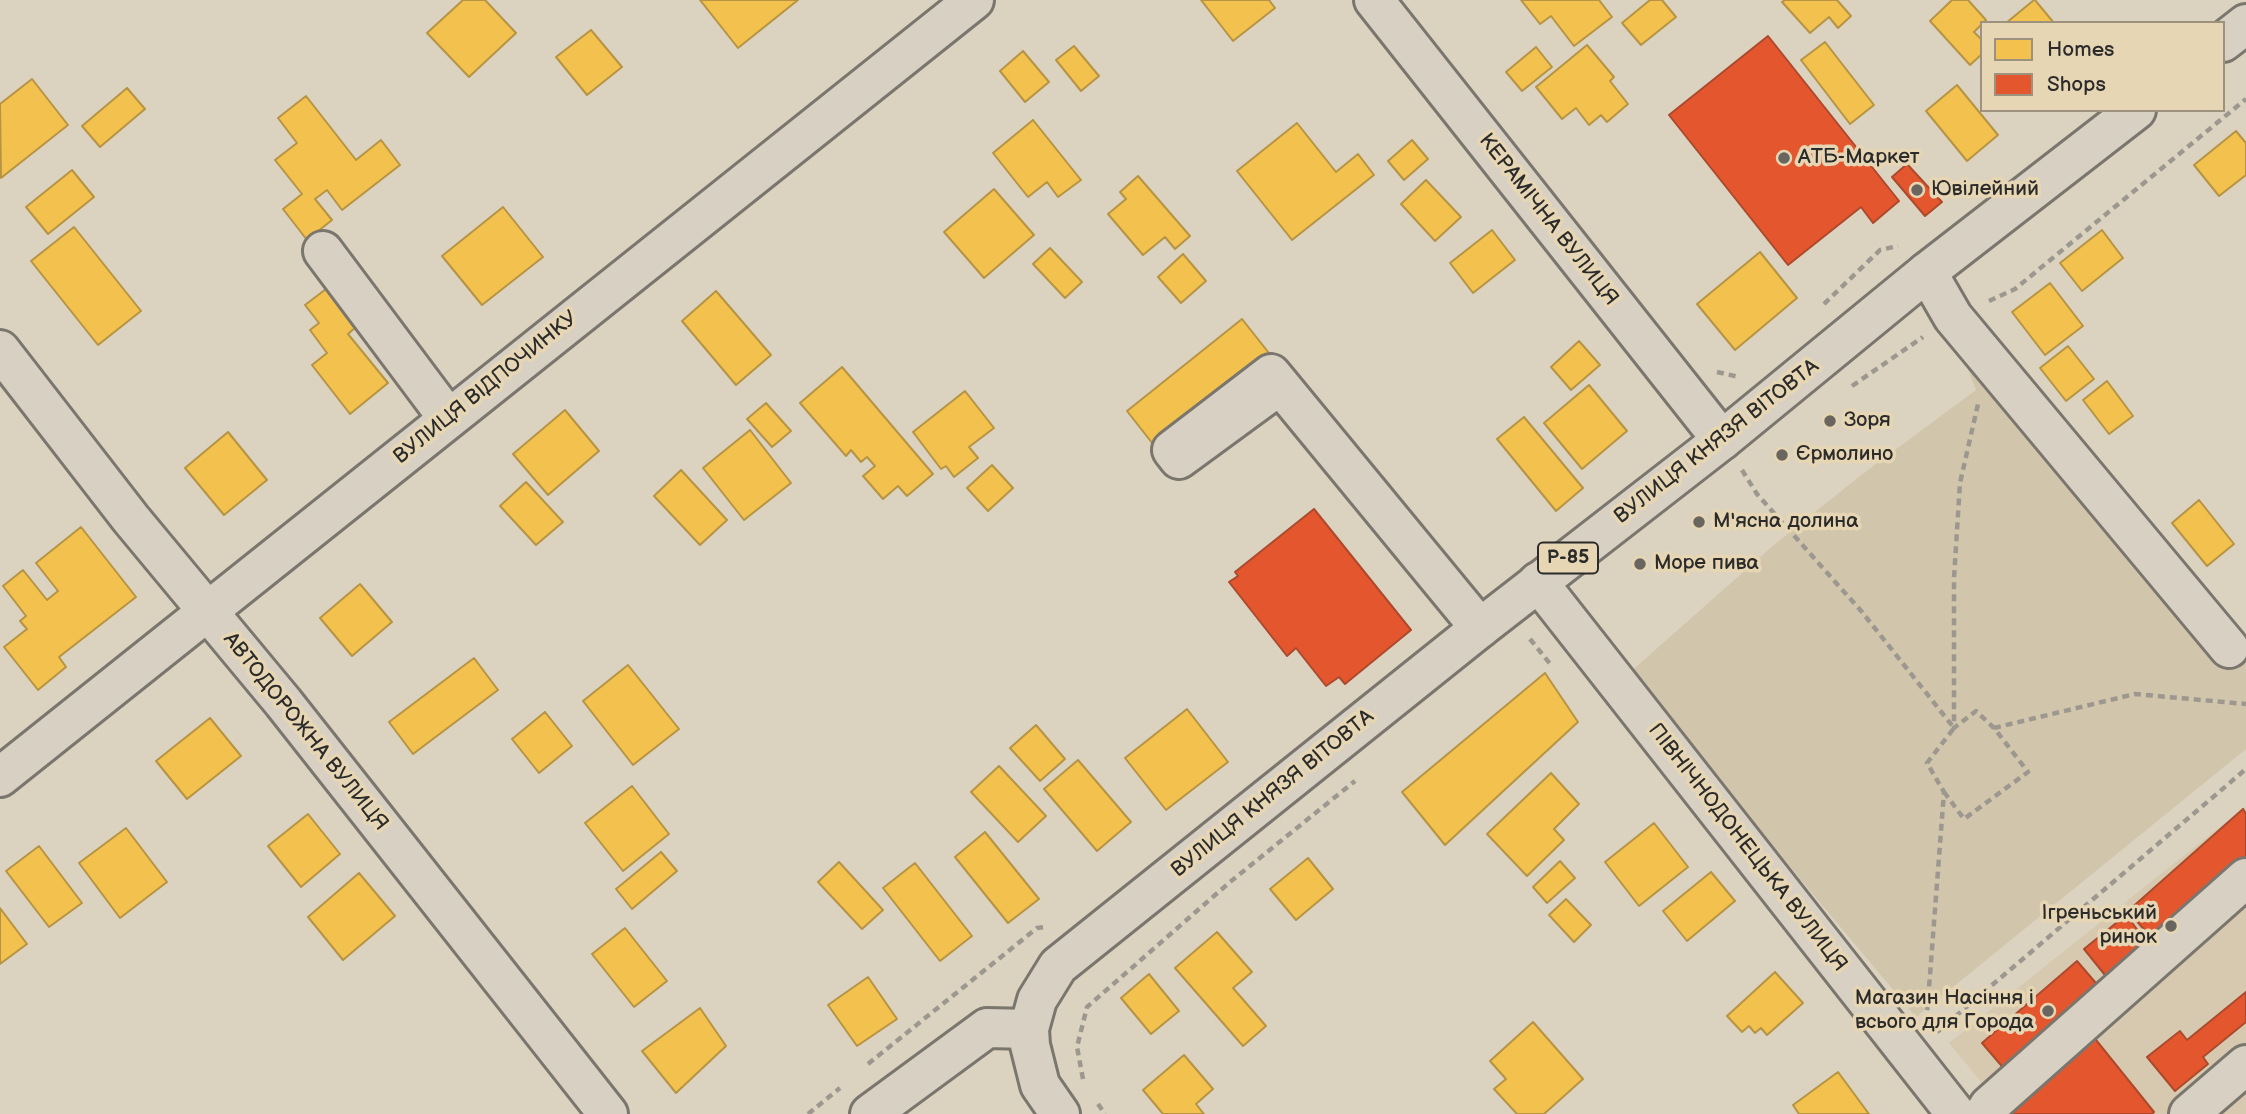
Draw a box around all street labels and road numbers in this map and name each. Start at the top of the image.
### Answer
street label: КЕРАМІЧНА ВУЛИЦЯ [1473,129,1623,311]
street label: ВУЛИЦЯ ВІДПОЧИНКУ [389,306,583,470]
street label: ВУЛИЦЯ КНЯЗЯ ВІТОВТА [1610,354,1824,530]
road number: Р-85 [1538,542,1598,573]
street label: АВТОДОРОЖНА ВУЛИЦЯ [217,628,393,836]
street label: ВУЛИЦЯ КНЯЗЯ ВІТОВТА [1167,705,1379,883]
street label: ПІВНІЧНОДОНЕЦЬКА ВУЛИЦЯ [1642,719,1852,977]

